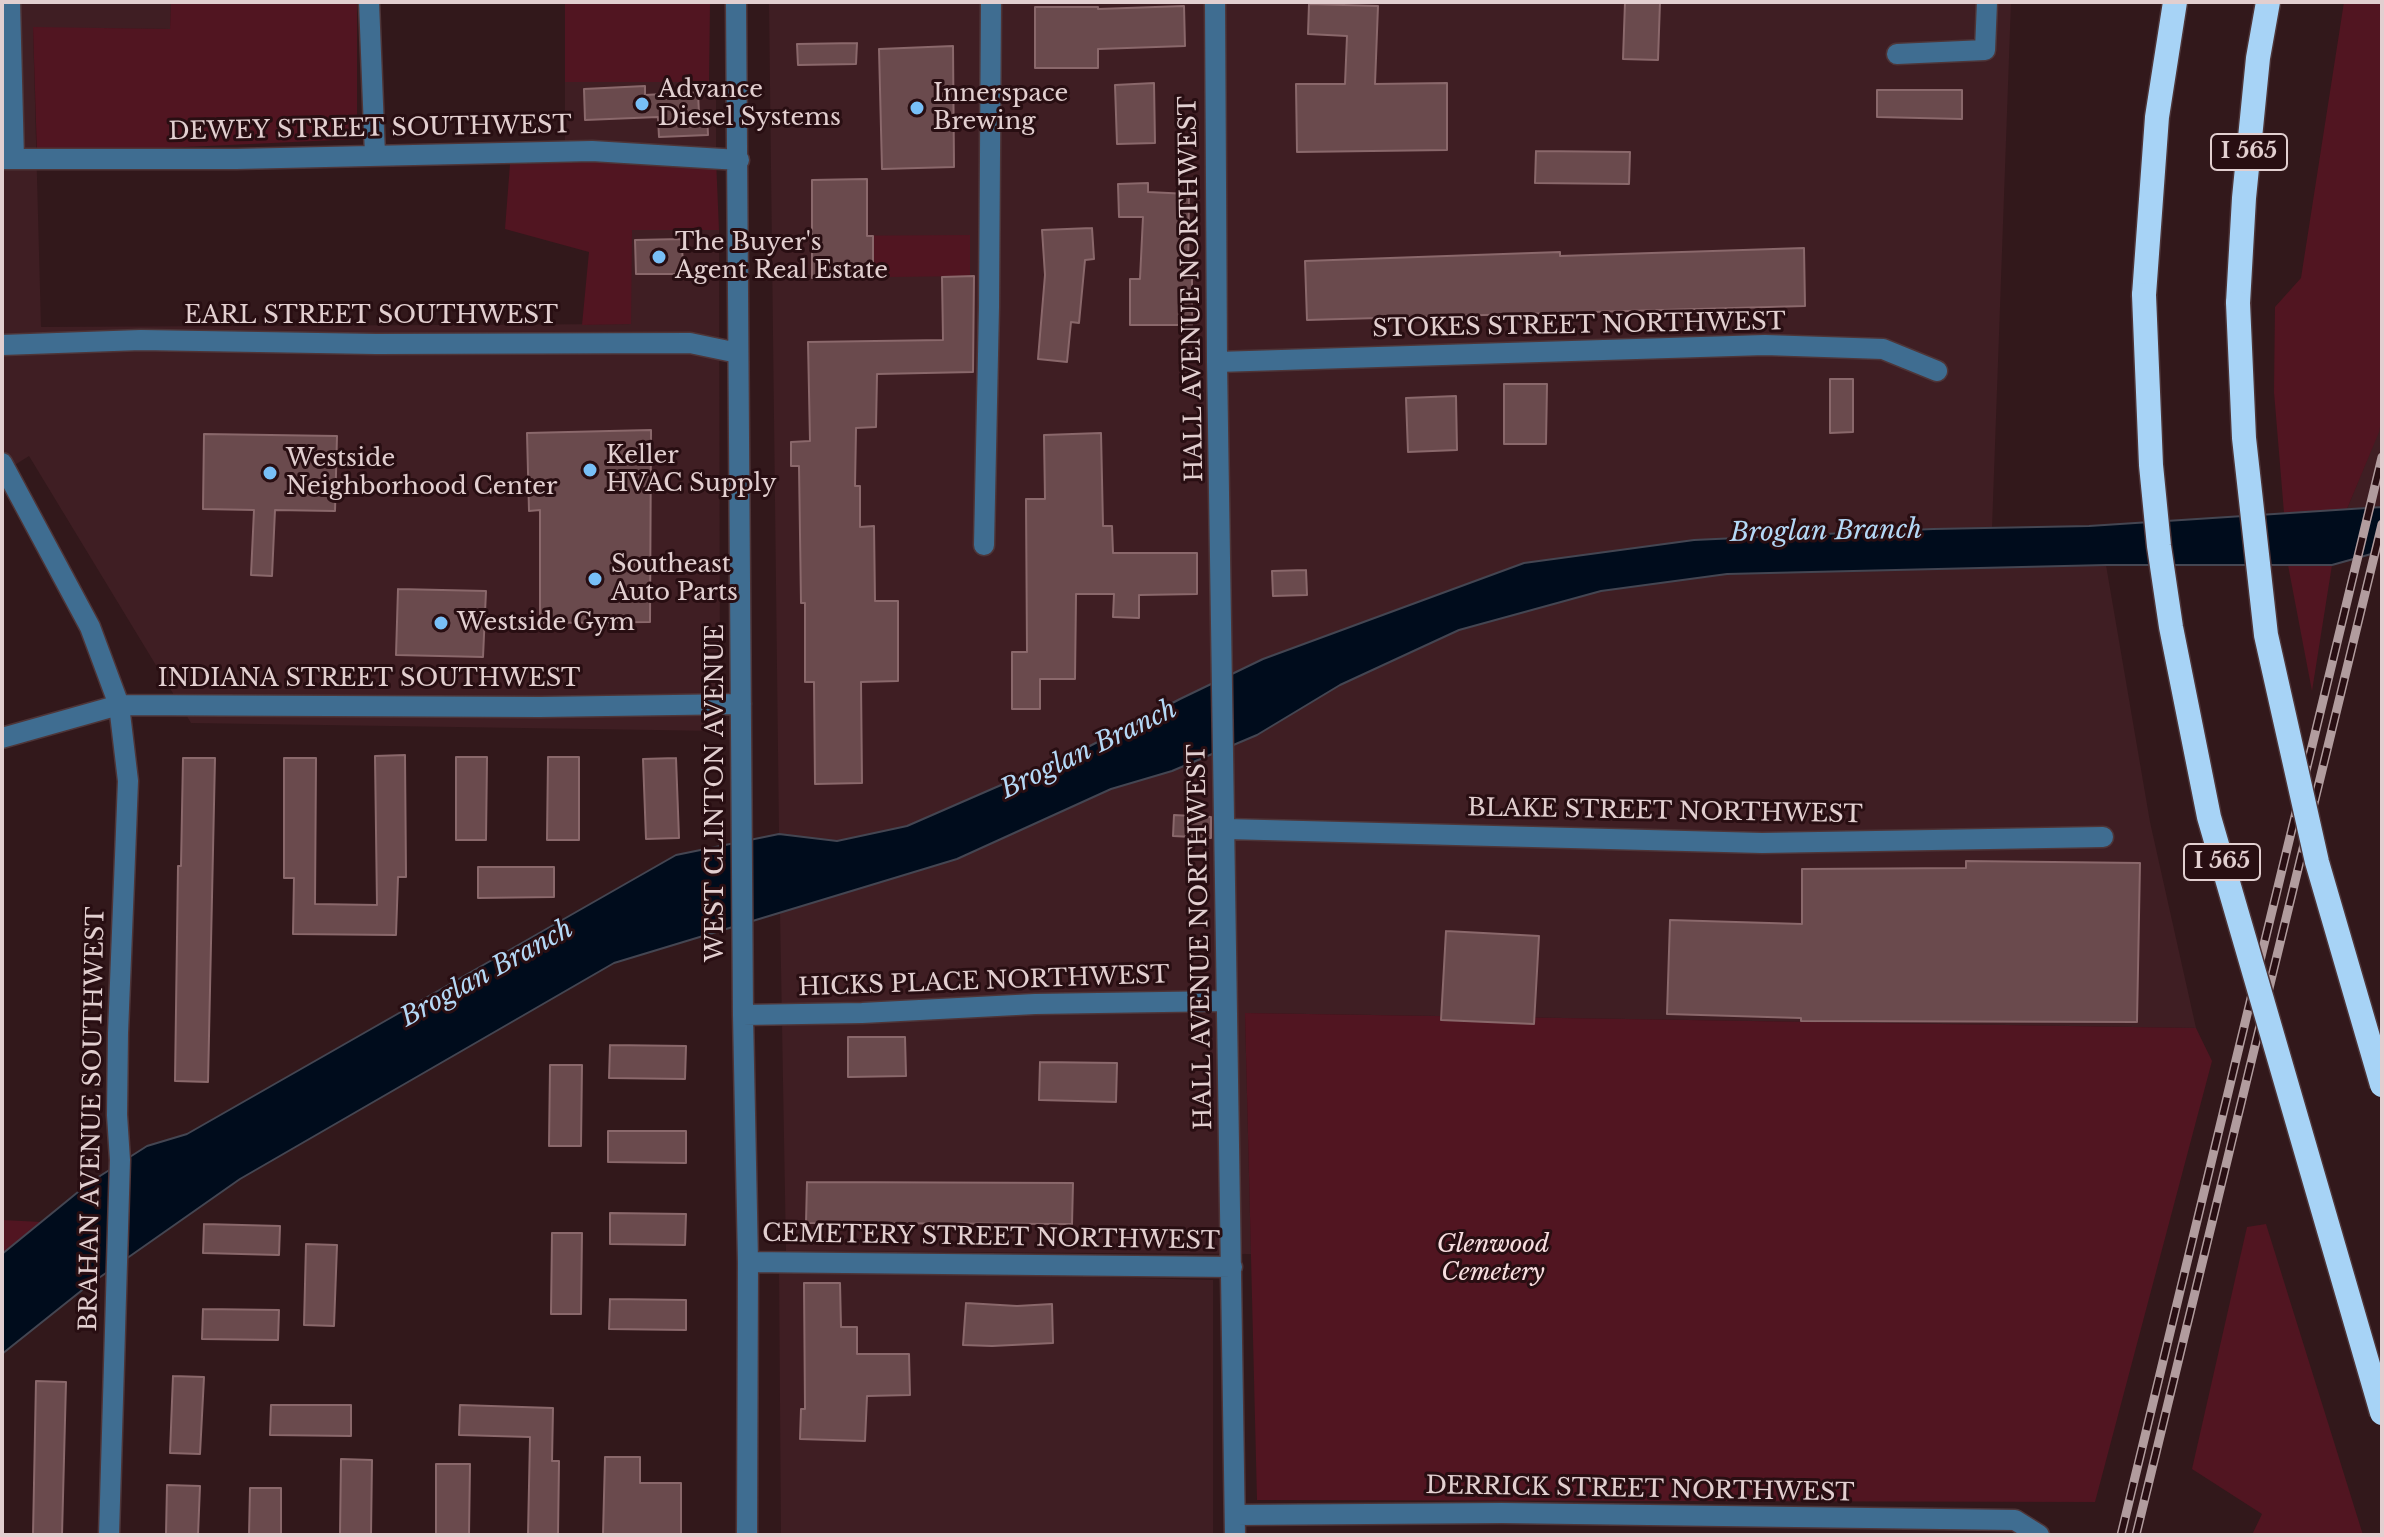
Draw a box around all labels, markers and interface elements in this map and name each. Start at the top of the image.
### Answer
place label: Advance Diesel Systems [658,76,841,132]
place label: Innerspace Brewing [933,80,1068,136]
marker: Advance Diesel Systems [633,95,651,113]
street label: HALL AVENUE NORTHWEST [1174,96,1210,482]
marker: Innerspace Brewing [908,99,926,117]
street label: DEWEY STREET SOUTHWEST [168,111,572,147]
road number: I 565 [2211,134,2287,170]
place label: The Buyer's Agent Real Estate [675,229,888,285]
marker: The Buyer's Agent Real Estate [650,248,668,266]
street label: EARL STREET SOUTHWEST [184,302,558,330]
street label: STOKES STREET NORTHWEST [1372,308,1786,344]
place label: Keller HVAC Supply [606,442,776,498]
place label: Westside Neighborhood Center [286,445,557,501]
marker: Keller HVAC Supply [581,461,599,479]
marker: Westside Neighborhood Center [261,464,279,482]
water label: Broglan Branch [1730,515,1922,549]
place label: Southeast Auto Parts [611,551,738,607]
marker: Southeast Auto Parts [586,570,604,588]
place label: Westside Gym [457,609,635,637]
marker: Westside Gym [432,614,450,632]
street label: WEST CLINTON AVENUE [702,624,730,962]
street label: INDIANA STREET SOUTHWEST [158,665,580,693]
water label: Broglan Branch [996,694,1182,806]
street label: HALL AVENUE NORTHWEST [1183,744,1219,1130]
street label: BLAKE STREET NORTHWEST [1467,794,1863,830]
road number: I 565 [2184,844,2260,880]
street label: BRAHAN AVENUE SOUTHWEST [75,906,111,1332]
water label: Broglan Branch [395,914,579,1034]
street label: HICKS PLACE NORTHWEST [798,961,1170,1003]
street label: CEMETERY STREET NORTHWEST [762,1220,1220,1256]
park label: Glenwood Cemetery [1437,1231,1549,1287]
street label: DERRICK STREET NORTHWEST [1425,1472,1855,1508]

